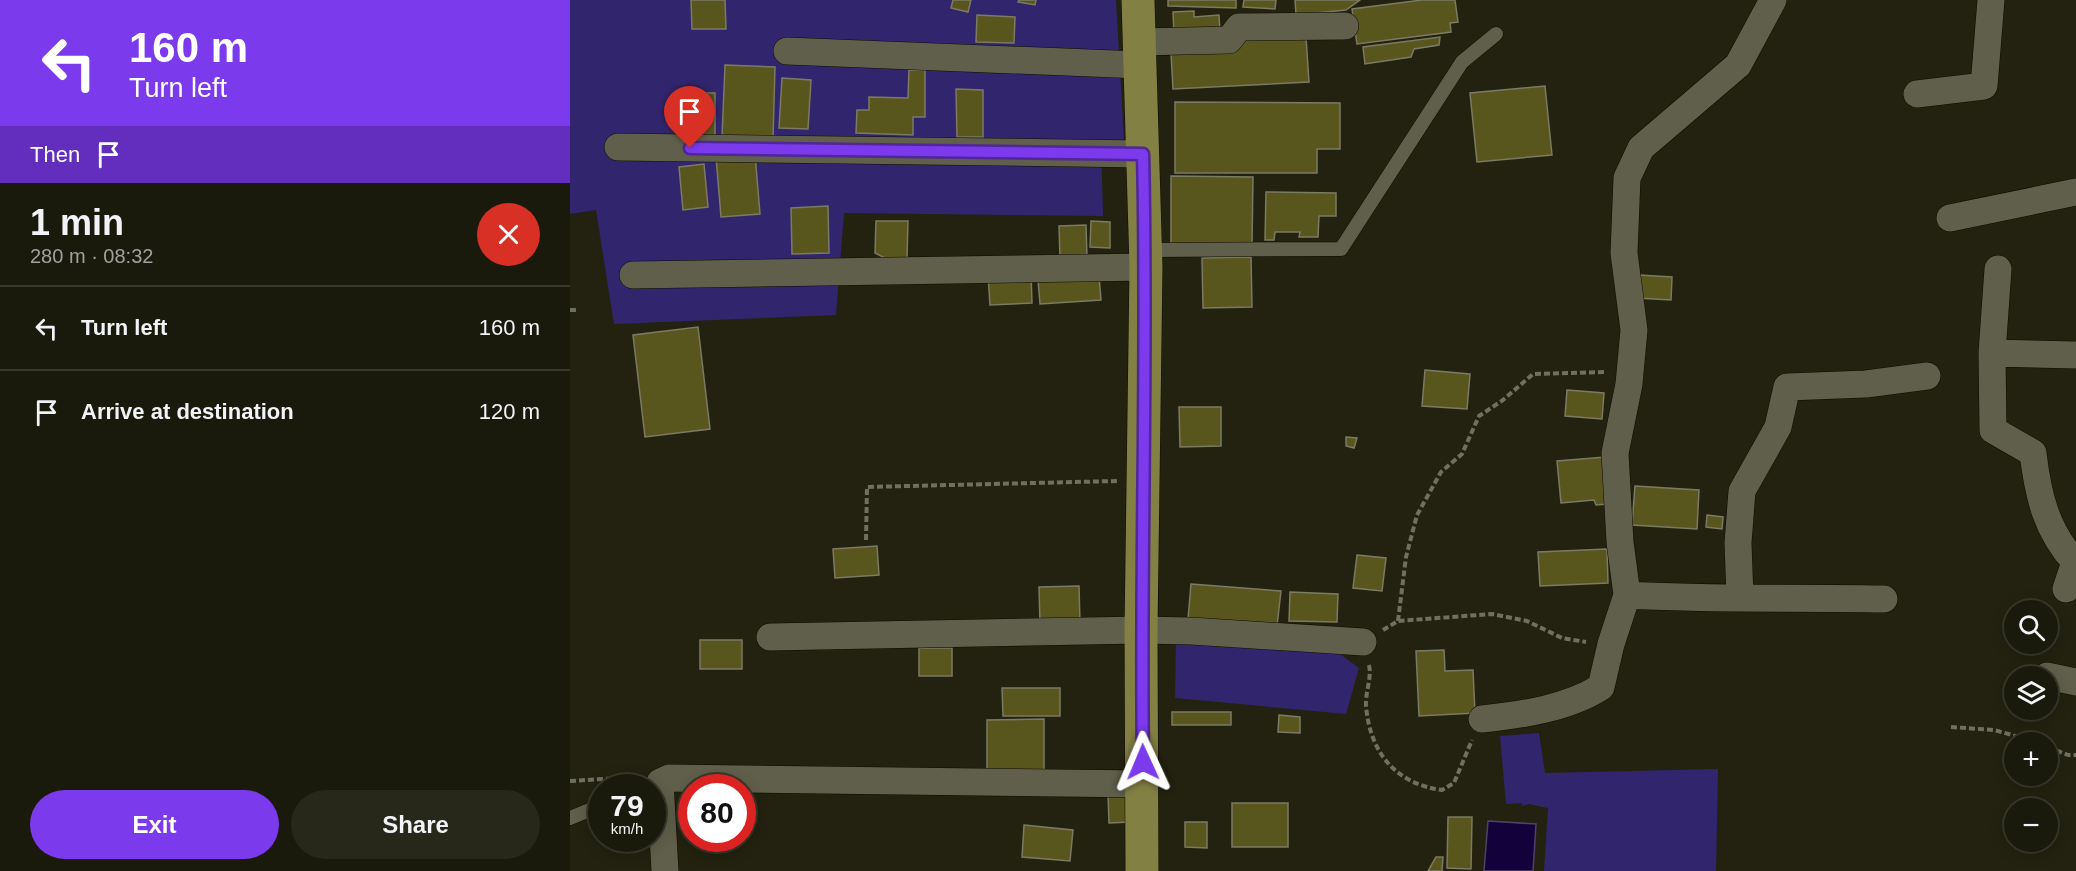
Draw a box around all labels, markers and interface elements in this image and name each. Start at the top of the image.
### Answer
icon: left [30,24,108,102]
text: 160 m [129,24,248,71]
text: Turn left [129,73,227,103]
pin [664,86,715,148]
icon: arrive [673,95,706,128]
icon: arrive [92,138,125,171]
text: Then [30,142,80,167]
text: 1 min [30,202,124,243]
button: close [477,203,540,266]
text: 280 m · 08:32 [30,245,153,267]
icon: left [30,312,63,345]
text: Turn left [81,315,167,340]
text: 160 m [479,315,540,340]
icon: arrive [30,396,63,429]
text: Arrive at destination [81,399,294,424]
text: 120 m [479,399,540,424]
map controls [2004,600,2058,852]
button: search [2004,600,2058,654]
button: layers [2004,666,2058,720]
position arrow [1111,730,1175,794]
button: + [2004,732,2058,786]
speed limit sign: 80 [678,774,756,852]
text: 79 [610,789,644,822]
button: Exit [30,790,279,859]
button: Share [291,790,540,859]
button: − [2004,798,2058,852]
text: km/h [611,820,643,837]

